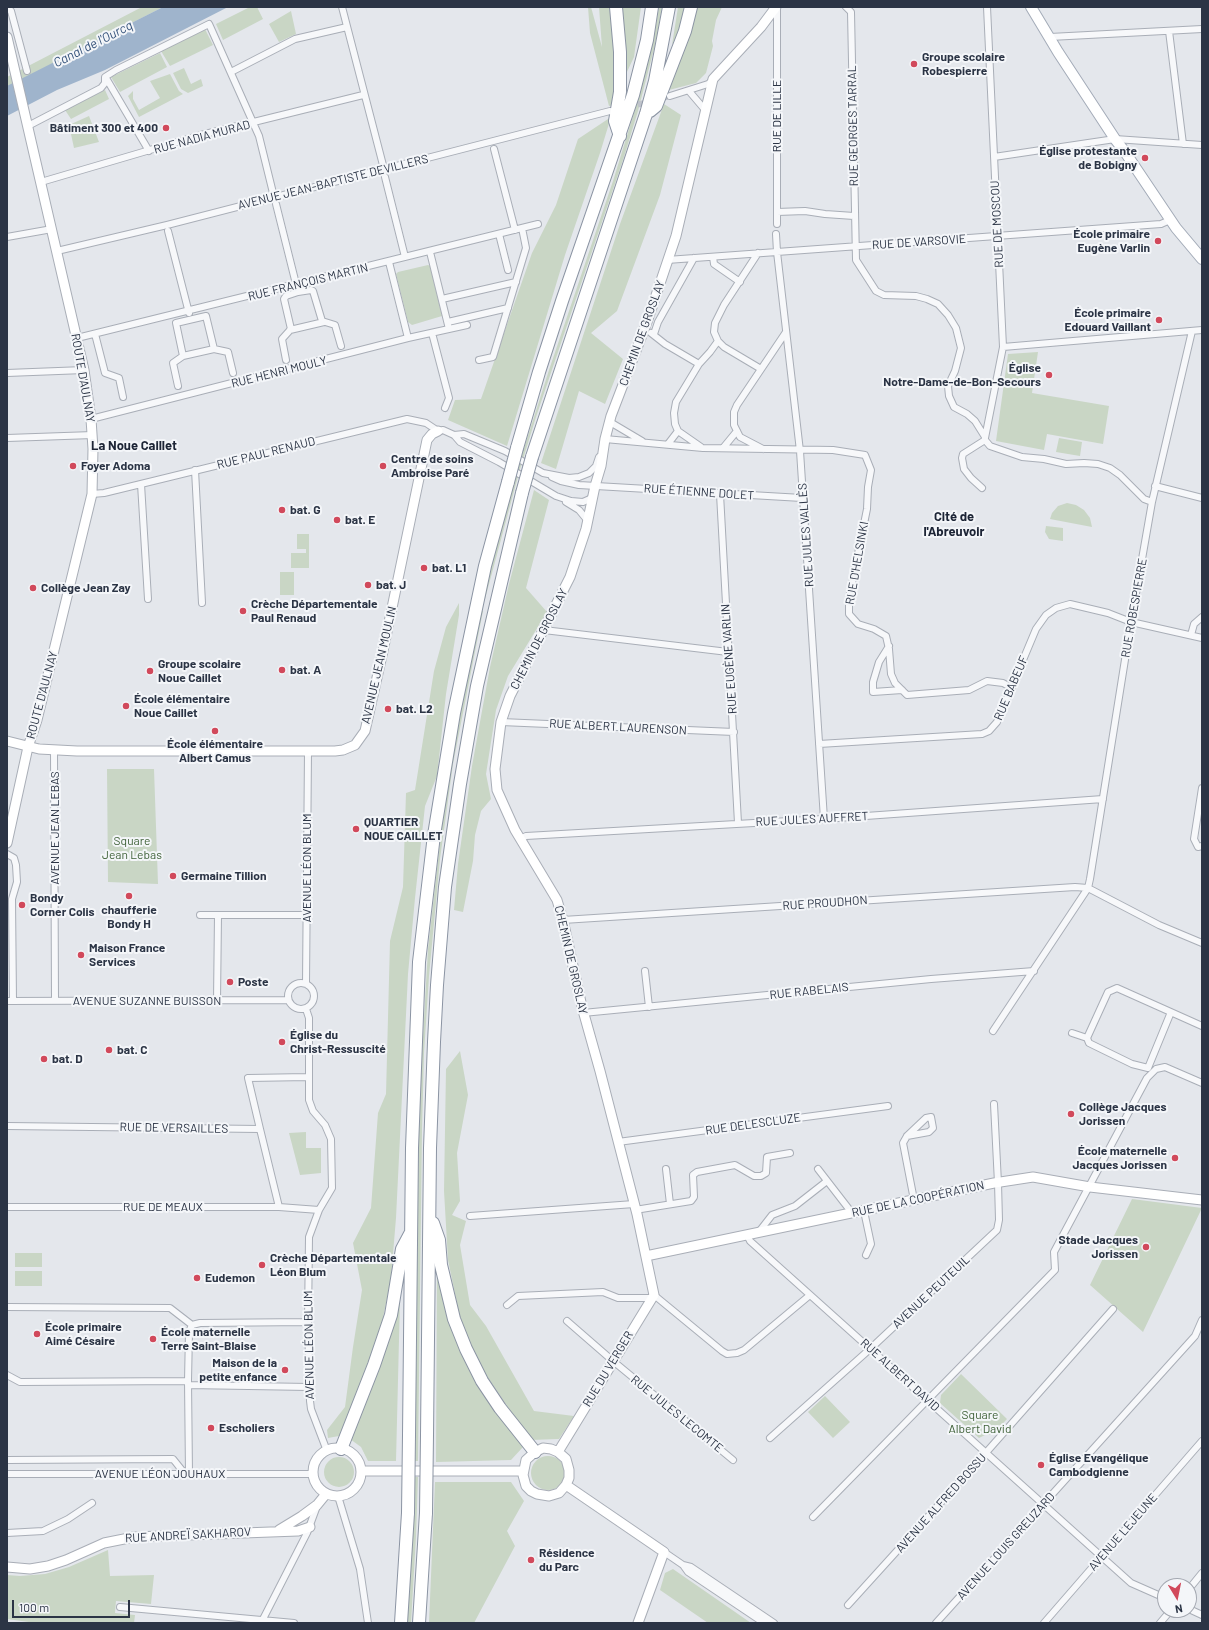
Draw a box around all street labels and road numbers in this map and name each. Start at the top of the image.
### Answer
street label: RUE GEORGES TARRAL [845,65,861,187]
street label: RUE DE LILLE [770,80,784,152]
street label: RUE NADIA MURAD [152,117,252,157]
street label: AVENUE JEAN-BAPTISTE DEVILLERS [236,151,430,213]
street label: RUE DE MOSCOU [988,180,1006,268]
street label: RUE DE VARSOVIE [871,232,967,252]
street label: RUE FRANÇOIS MARTIN [246,260,370,304]
street label: CHEMIN DE GROSLAY [616,278,668,388]
street label: ROUTE D'AULNAY [68,332,98,424]
street label: RUE HENRI MOULY [230,353,328,391]
street label: RUE PAUL RENAUD [215,434,317,472]
street label: RUE ÉTIENNE DOLET [643,481,755,503]
street label: RUE JULES VALLÈS [795,483,817,587]
street label: RUE D'HELSINKI [843,520,871,606]
street label: RUE ROBESPIERRE [1118,557,1150,659]
street label: CHEMIN DE GROSLAY [507,586,571,692]
street label: RUE EUGÈNE VARLIN [718,603,740,715]
street label: AVENUE JEAN MOULIN [358,605,400,725]
street label: ROUTE D'AULNAY [23,649,61,741]
street label: RUE BABEUF [991,654,1031,722]
street label: RUE ALBERT LAURENSON [549,716,687,738]
street label: AVENUE JEAN LEBAS [48,771,62,885]
street label: RUE JULES AUFFRET [755,809,869,829]
street label: AVENUE LÉON BLUM [300,813,314,923]
street label: RUE PROUDHON [782,893,868,913]
street label: CHEMIN DE GROSLAY [551,904,591,1016]
street label: RUE RABELAIS [769,980,849,1002]
street label: AVENUE SUZANNE BUISSON [73,994,221,1008]
street label: RUE DELESCLUZE [704,1110,802,1138]
street label: RUE DE VERSAILLES [120,1120,228,1136]
street label: RUE DE LA COOPÉRATION [850,1178,986,1220]
street label: RUE DE MEAUX [123,1200,203,1214]
street label: AVENUE PEUTEUIL [889,1253,973,1331]
street label: AVENUE LÉON BLUM [301,1290,317,1400]
street label: RUE DU VERGER [580,1329,636,1409]
street label: RUE ALBERT DAVID [857,1336,943,1414]
street label: RUE JULES LECOMTE [628,1372,726,1456]
street label: AVENUE ALFRED BOSSU [893,1450,989,1556]
street label: AVENUE LÉON JOUHAUX [95,1467,225,1481]
street label: AVENUE LOUIS GREUZARD [954,1489,1058,1603]
street label: AVENUE LEJEUNE [1086,1490,1160,1574]
street label: RUE ANDREÏ SAKHAROV [125,1525,251,1545]

